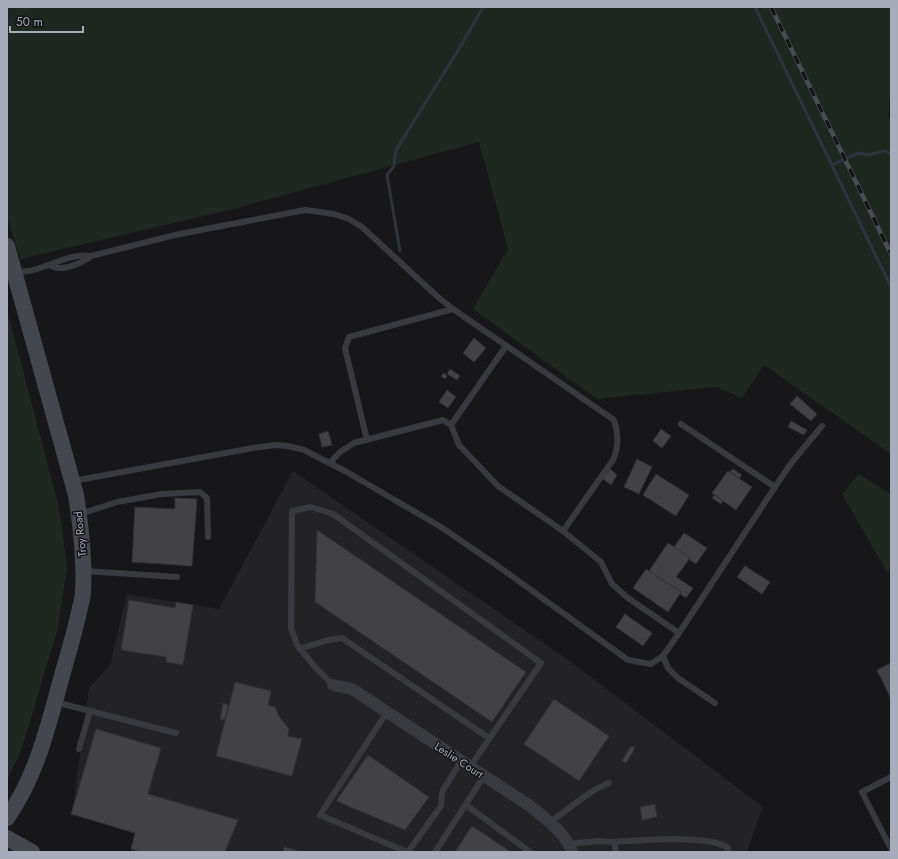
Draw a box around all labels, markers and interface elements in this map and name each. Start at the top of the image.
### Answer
scale bar [10,8,83,34]
text: 50 m [16,13,43,31]
street label: Troy Road [70,511,90,557]
street label: Leslie Court [432,738,487,782]

